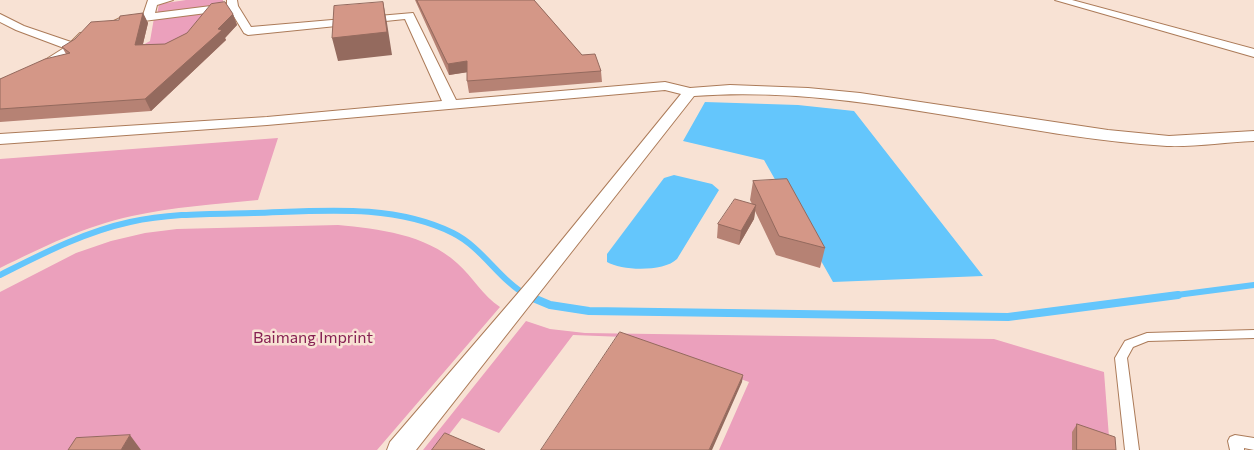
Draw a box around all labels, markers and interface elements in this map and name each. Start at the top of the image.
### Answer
park label: Baimang Imprint [253,328,373,348]

